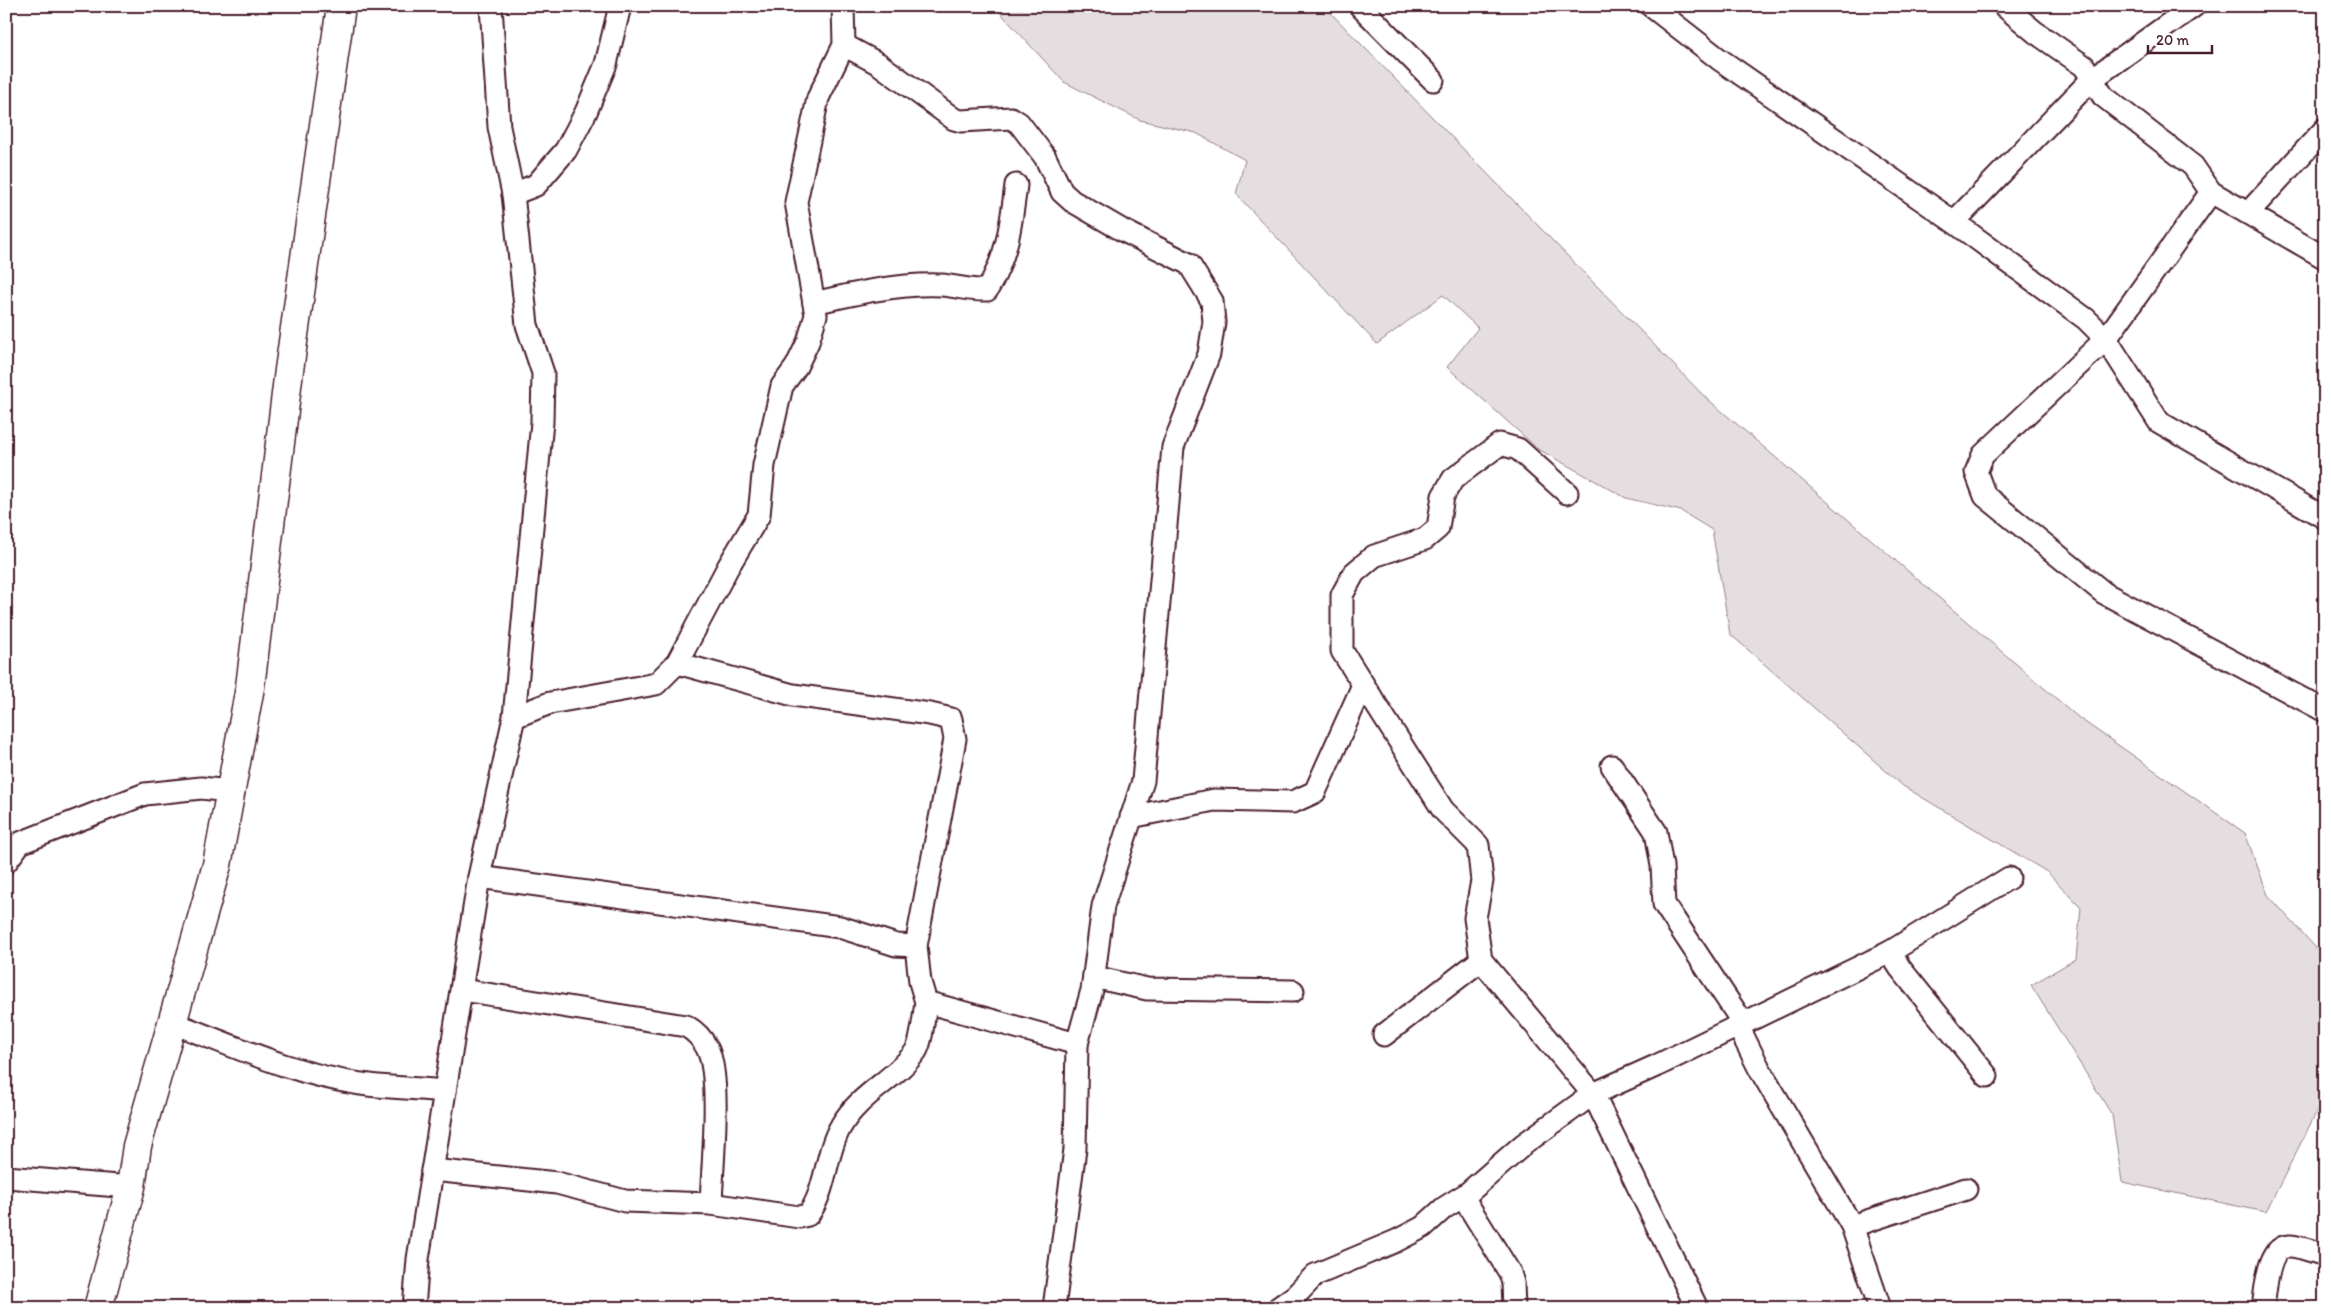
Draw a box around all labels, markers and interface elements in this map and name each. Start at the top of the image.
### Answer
scale bar [2148,22,2212,54]
text: 20 m [2156,31,2190,49]

